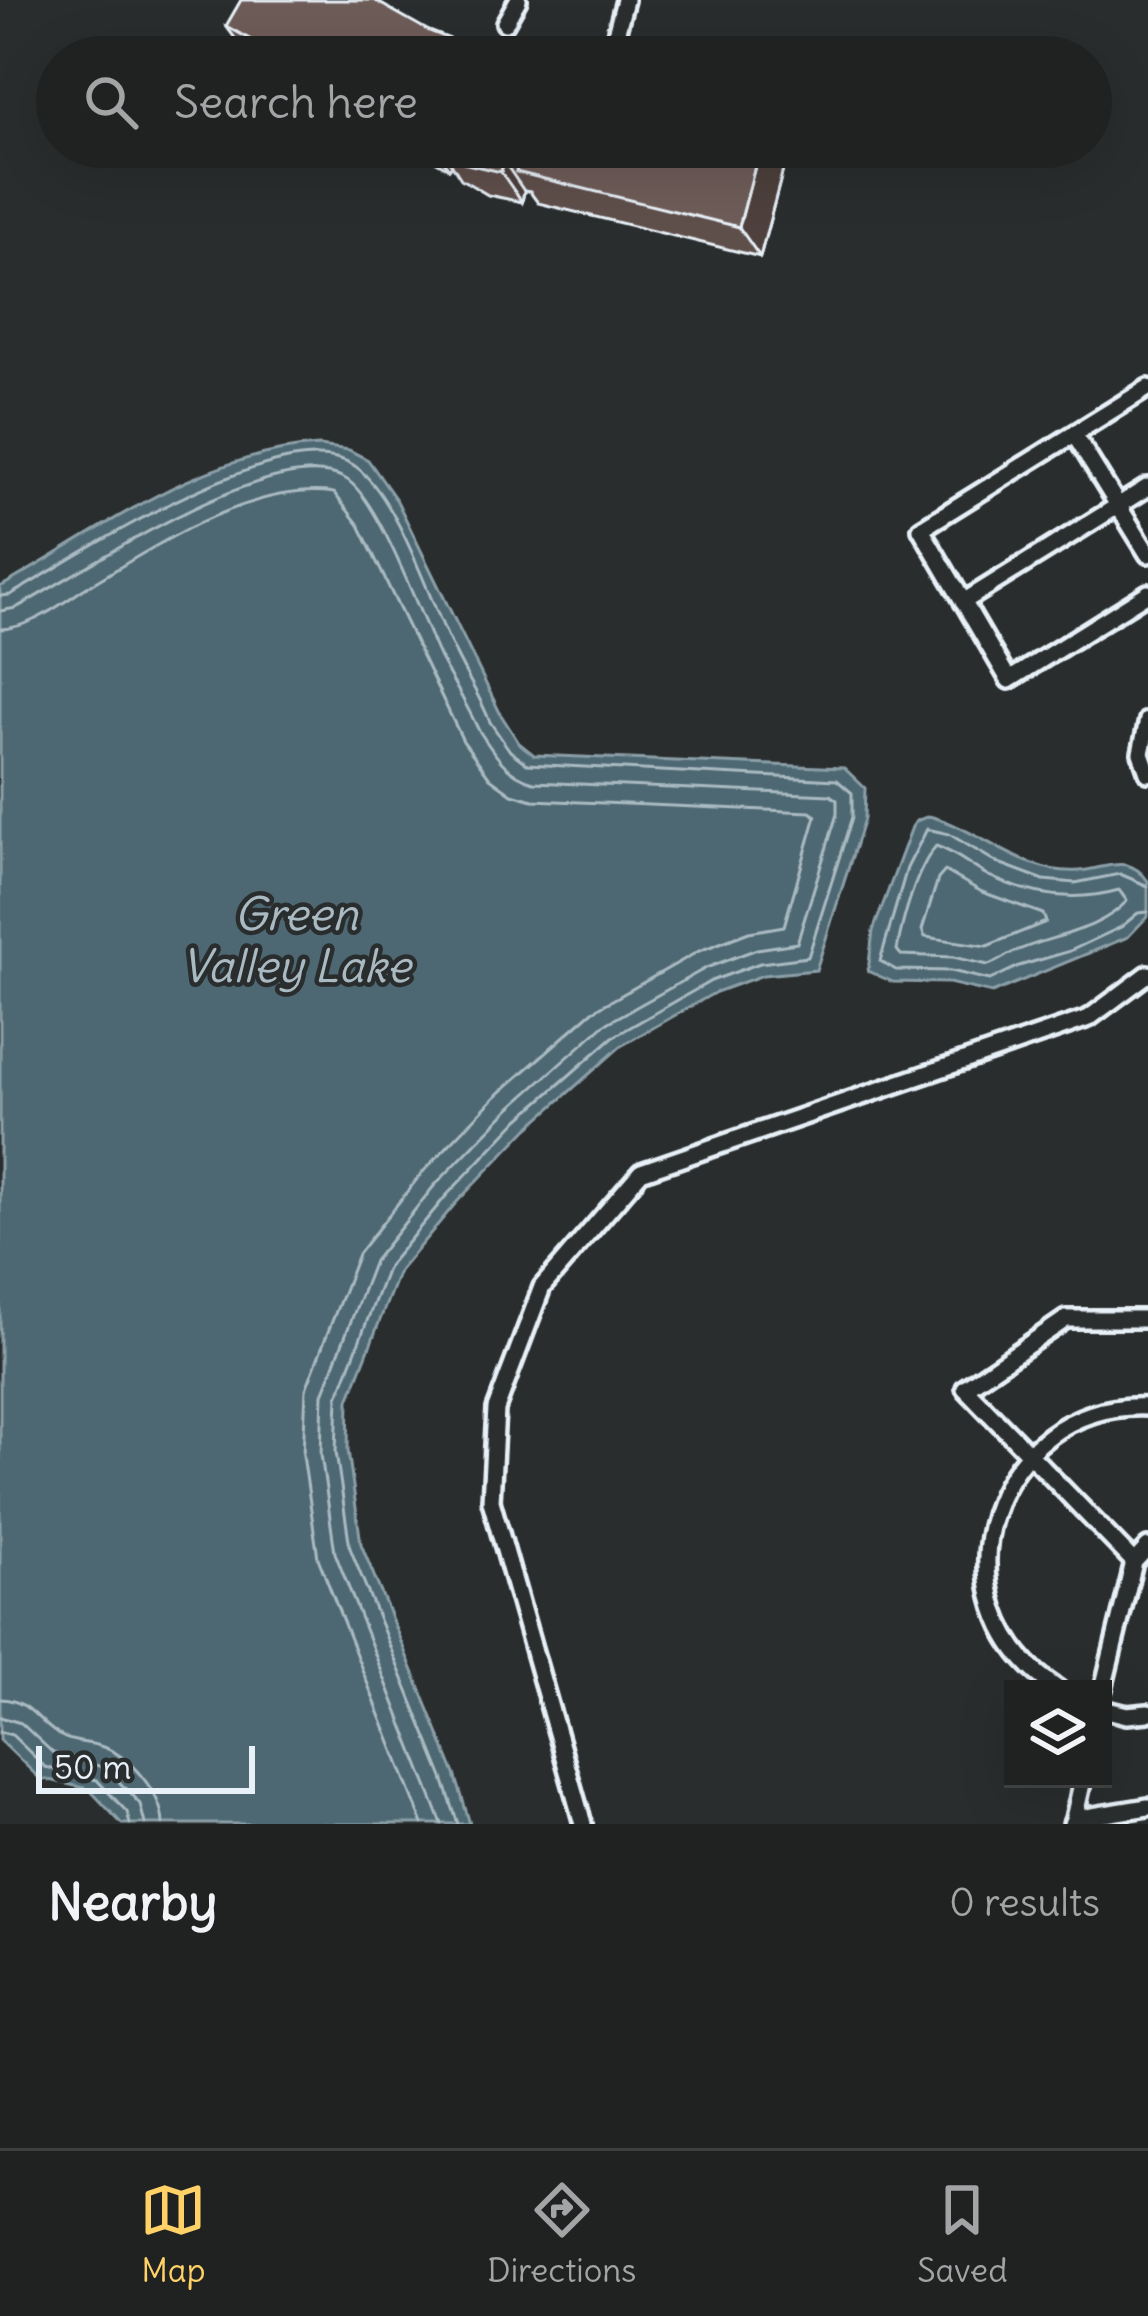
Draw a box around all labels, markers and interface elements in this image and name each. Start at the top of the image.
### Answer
search box [36,36,1112,168]
icon: search [78,69,144,135]
text: Search here [174,74,418,130]
water label: Green Valley Lake [181,886,413,994]
map controls [1004,1680,1112,1788]
button: layers [1004,1680,1112,1788]
scale bar [36,1740,255,1793]
text: 50 m [54,1746,131,1788]
text: Nearby [48,1870,217,1934]
text: 0 results [949,1878,1100,1927]
tab: Map [140,2177,206,2291]
tab: Directions [487,2177,636,2291]
tab: Saved [917,2177,1008,2291]

